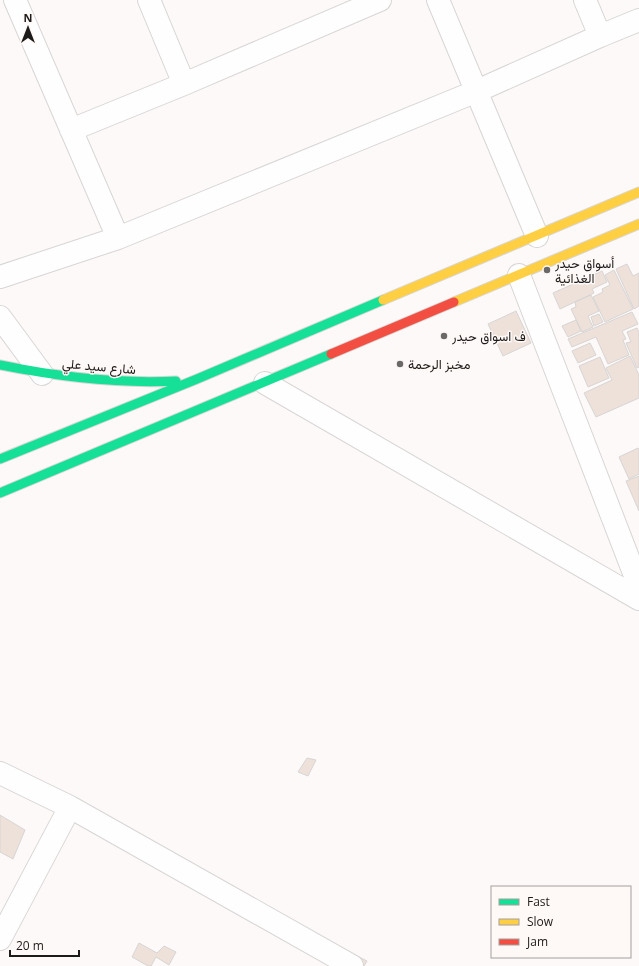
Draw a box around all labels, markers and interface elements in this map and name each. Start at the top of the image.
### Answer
north arrow [8,8,48,48]
text: N [24,10,32,25]
place label: أسواق حيدر الغذائية [554,254,614,287]
marker: أسواق حيدر الغذائية [542,265,552,275]
place label: ف اسواق حيدر [451,327,526,345]
marker: ف اسواق حيدر [439,331,449,341]
street label: شارع سيد علي [61,354,137,380]
place label: مخبز الرحمة [408,355,470,373]
marker: مخبز الرحمة [395,359,405,369]
legend [491,886,631,958]
text: Fast [527,893,550,910]
text: Slow [527,913,554,930]
scale bar [10,932,79,958]
text: Jam [526,933,548,950]
text: 20 m [16,937,44,954]

